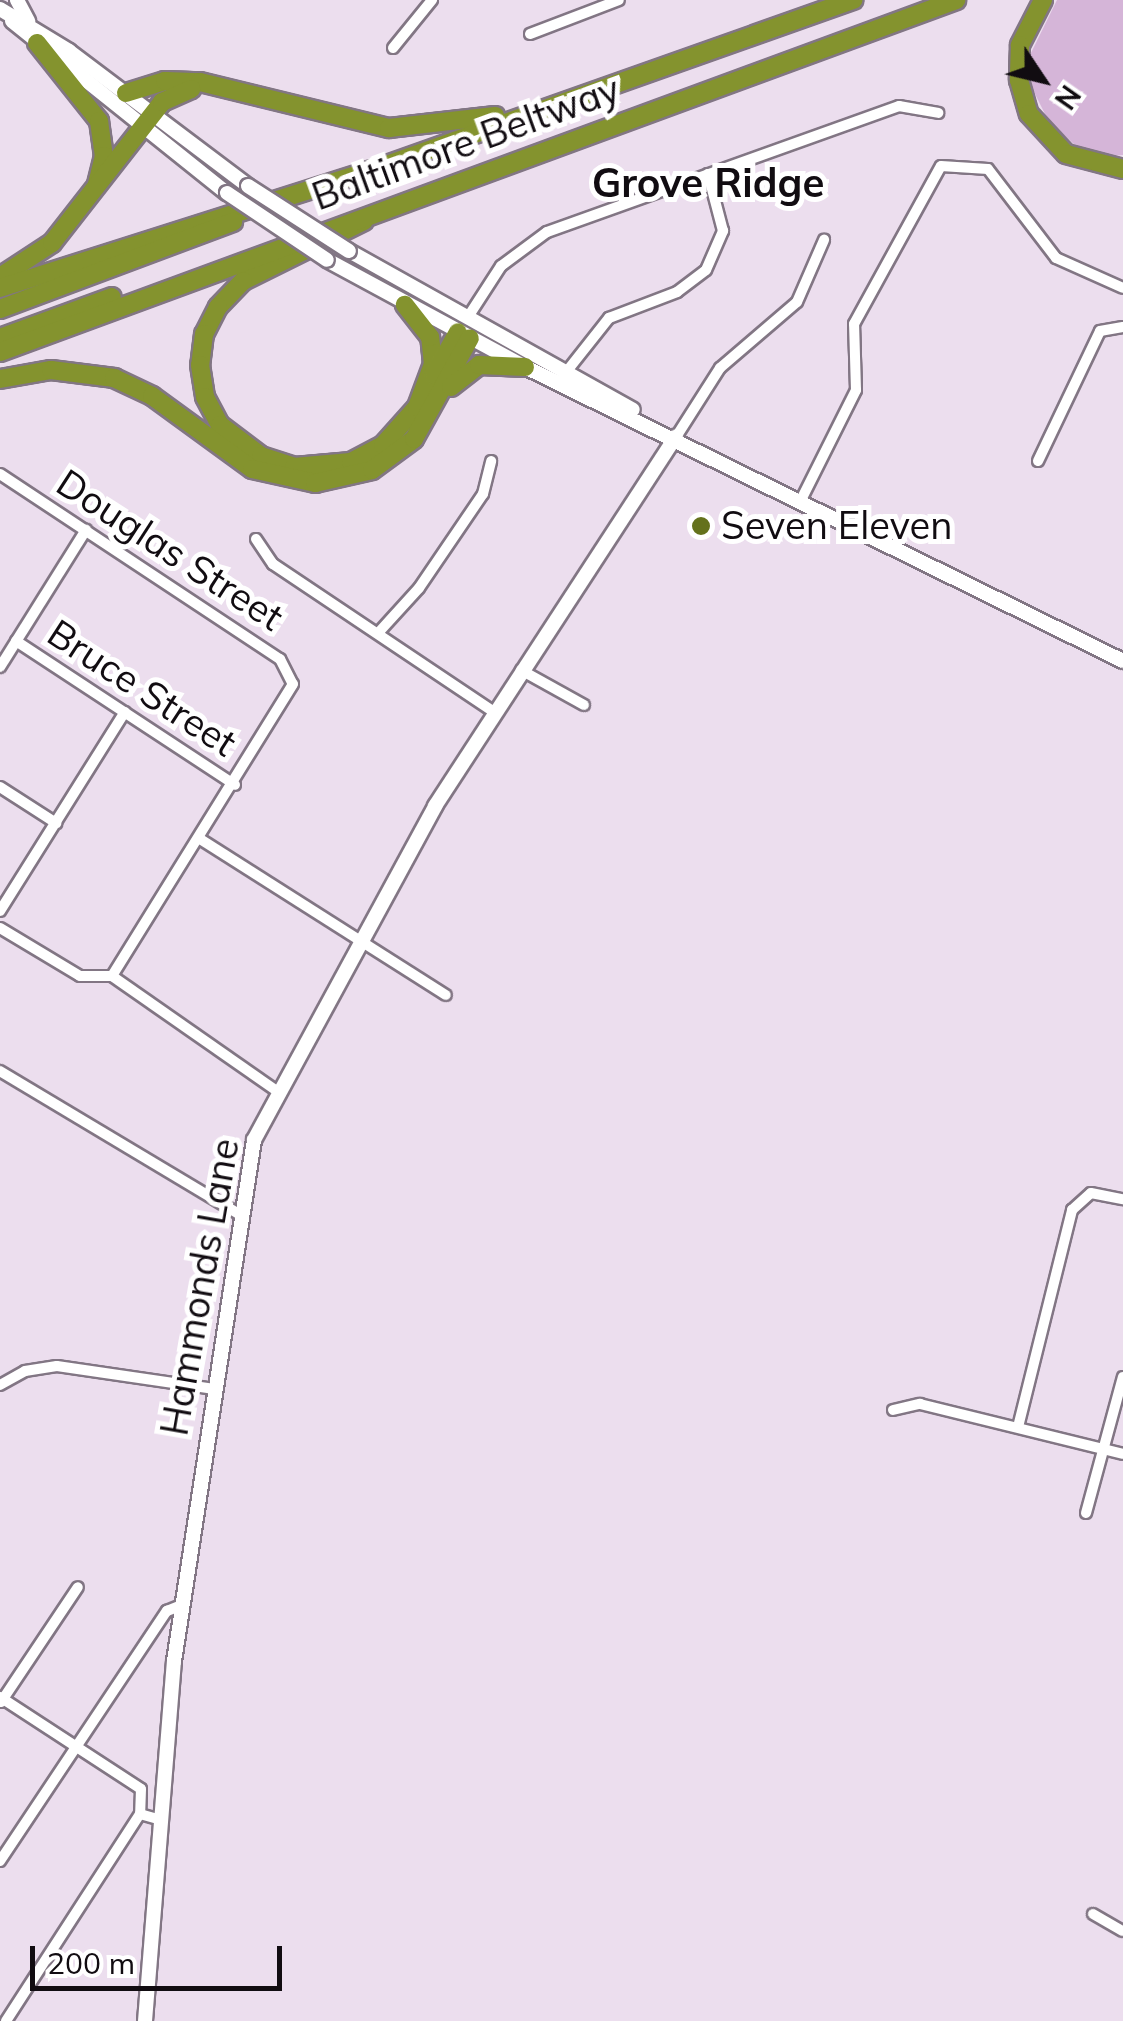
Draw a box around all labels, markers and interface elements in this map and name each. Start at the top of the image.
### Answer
north arrow [993,30,1093,130]
street label: Baltimore Beltway [306,66,626,220]
text: N [1048,79,1088,116]
district label: Grove Ridge [592,158,824,206]
street label: Douglas Street [48,460,292,640]
place label: Seven Eleven [721,503,953,549]
marker: Seven Eleven [690,515,712,537]
street label: Bruce Street [39,610,245,766]
street label: Hammonds Lane [151,1135,249,1439]
scale bar [35,1926,288,1988]
text: 200 m [47,1944,135,1982]

